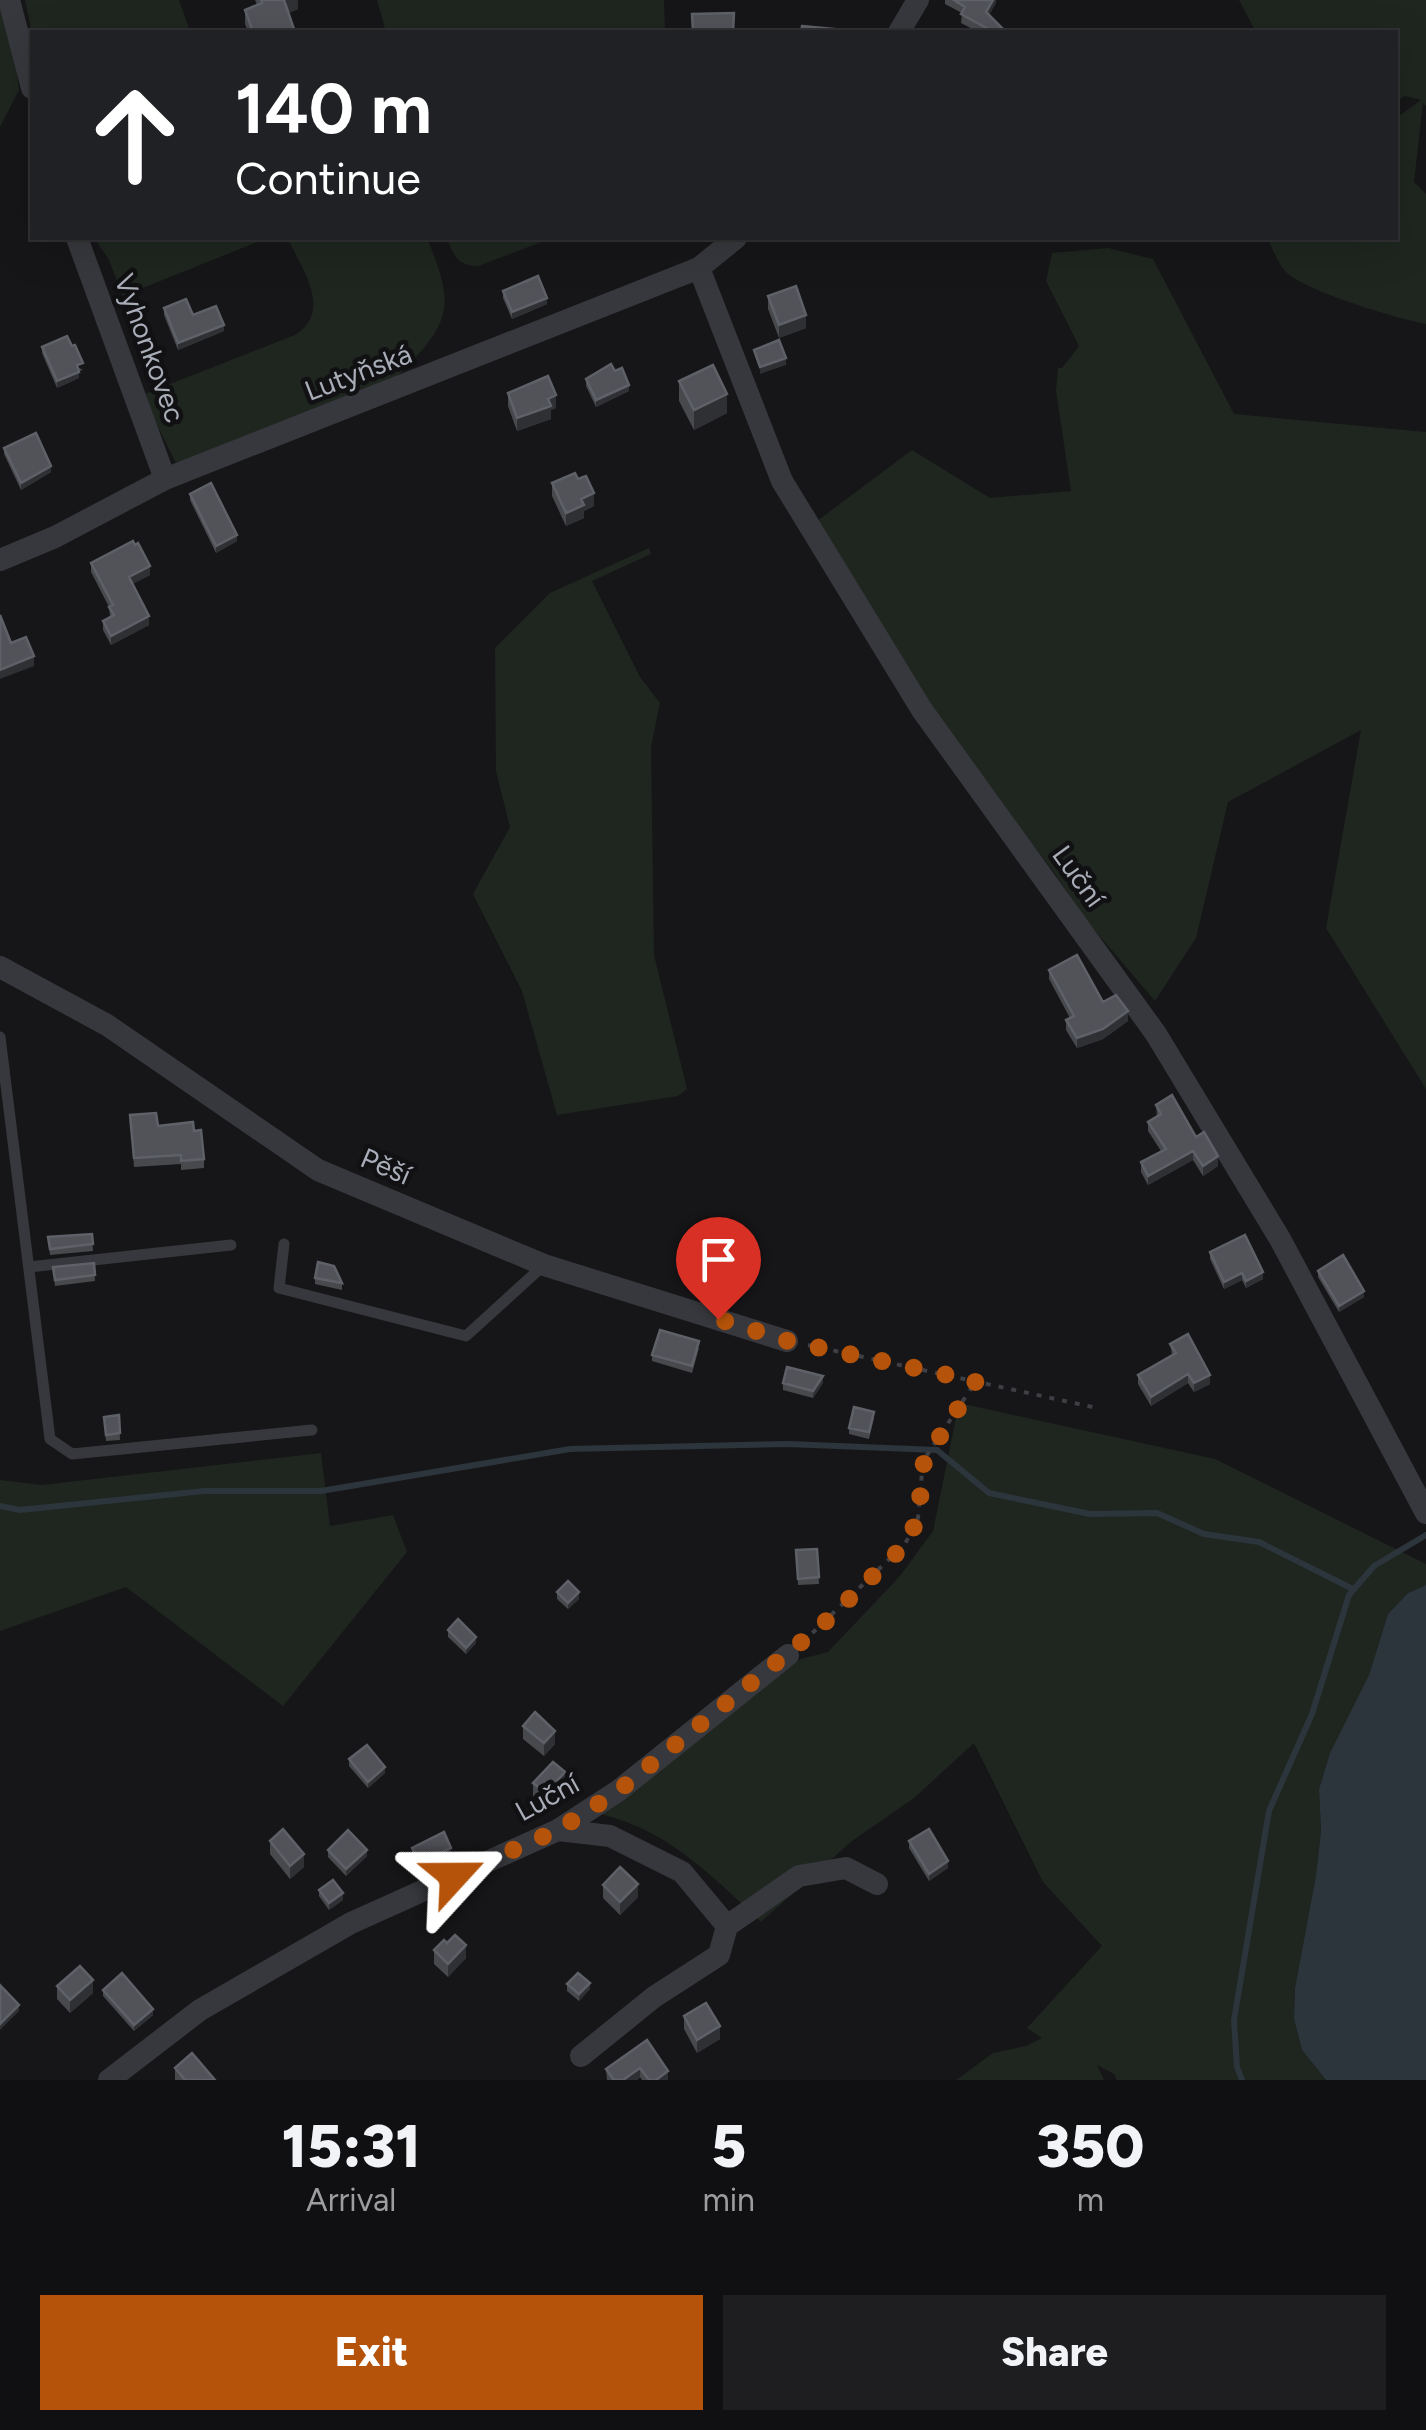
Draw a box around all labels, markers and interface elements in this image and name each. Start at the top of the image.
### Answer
text: 140 m [235,66,432,151]
icon: ahead [70,70,200,200]
text: Continue [235,151,421,205]
street label: Vyhonkovec [107,269,193,427]
street label: Lutyňská [300,336,416,408]
street label: Luční [1045,839,1113,914]
street label: Pěší [356,1140,418,1192]
pin [676,1217,761,1320]
icon: arrive [691,1232,746,1287]
street label: Luční [509,1765,586,1828]
position arrow [402,1824,506,1928]
text: 15:31 [282,2110,421,2182]
text: 5 [711,2110,746,2182]
text: 350 [1037,2110,1144,2182]
text: Arrival [306,2181,396,2219]
text: min [702,2181,755,2219]
text: m [1077,2181,1104,2219]
button: Exit [40,2295,703,2410]
button: Share [723,2295,1386,2410]

